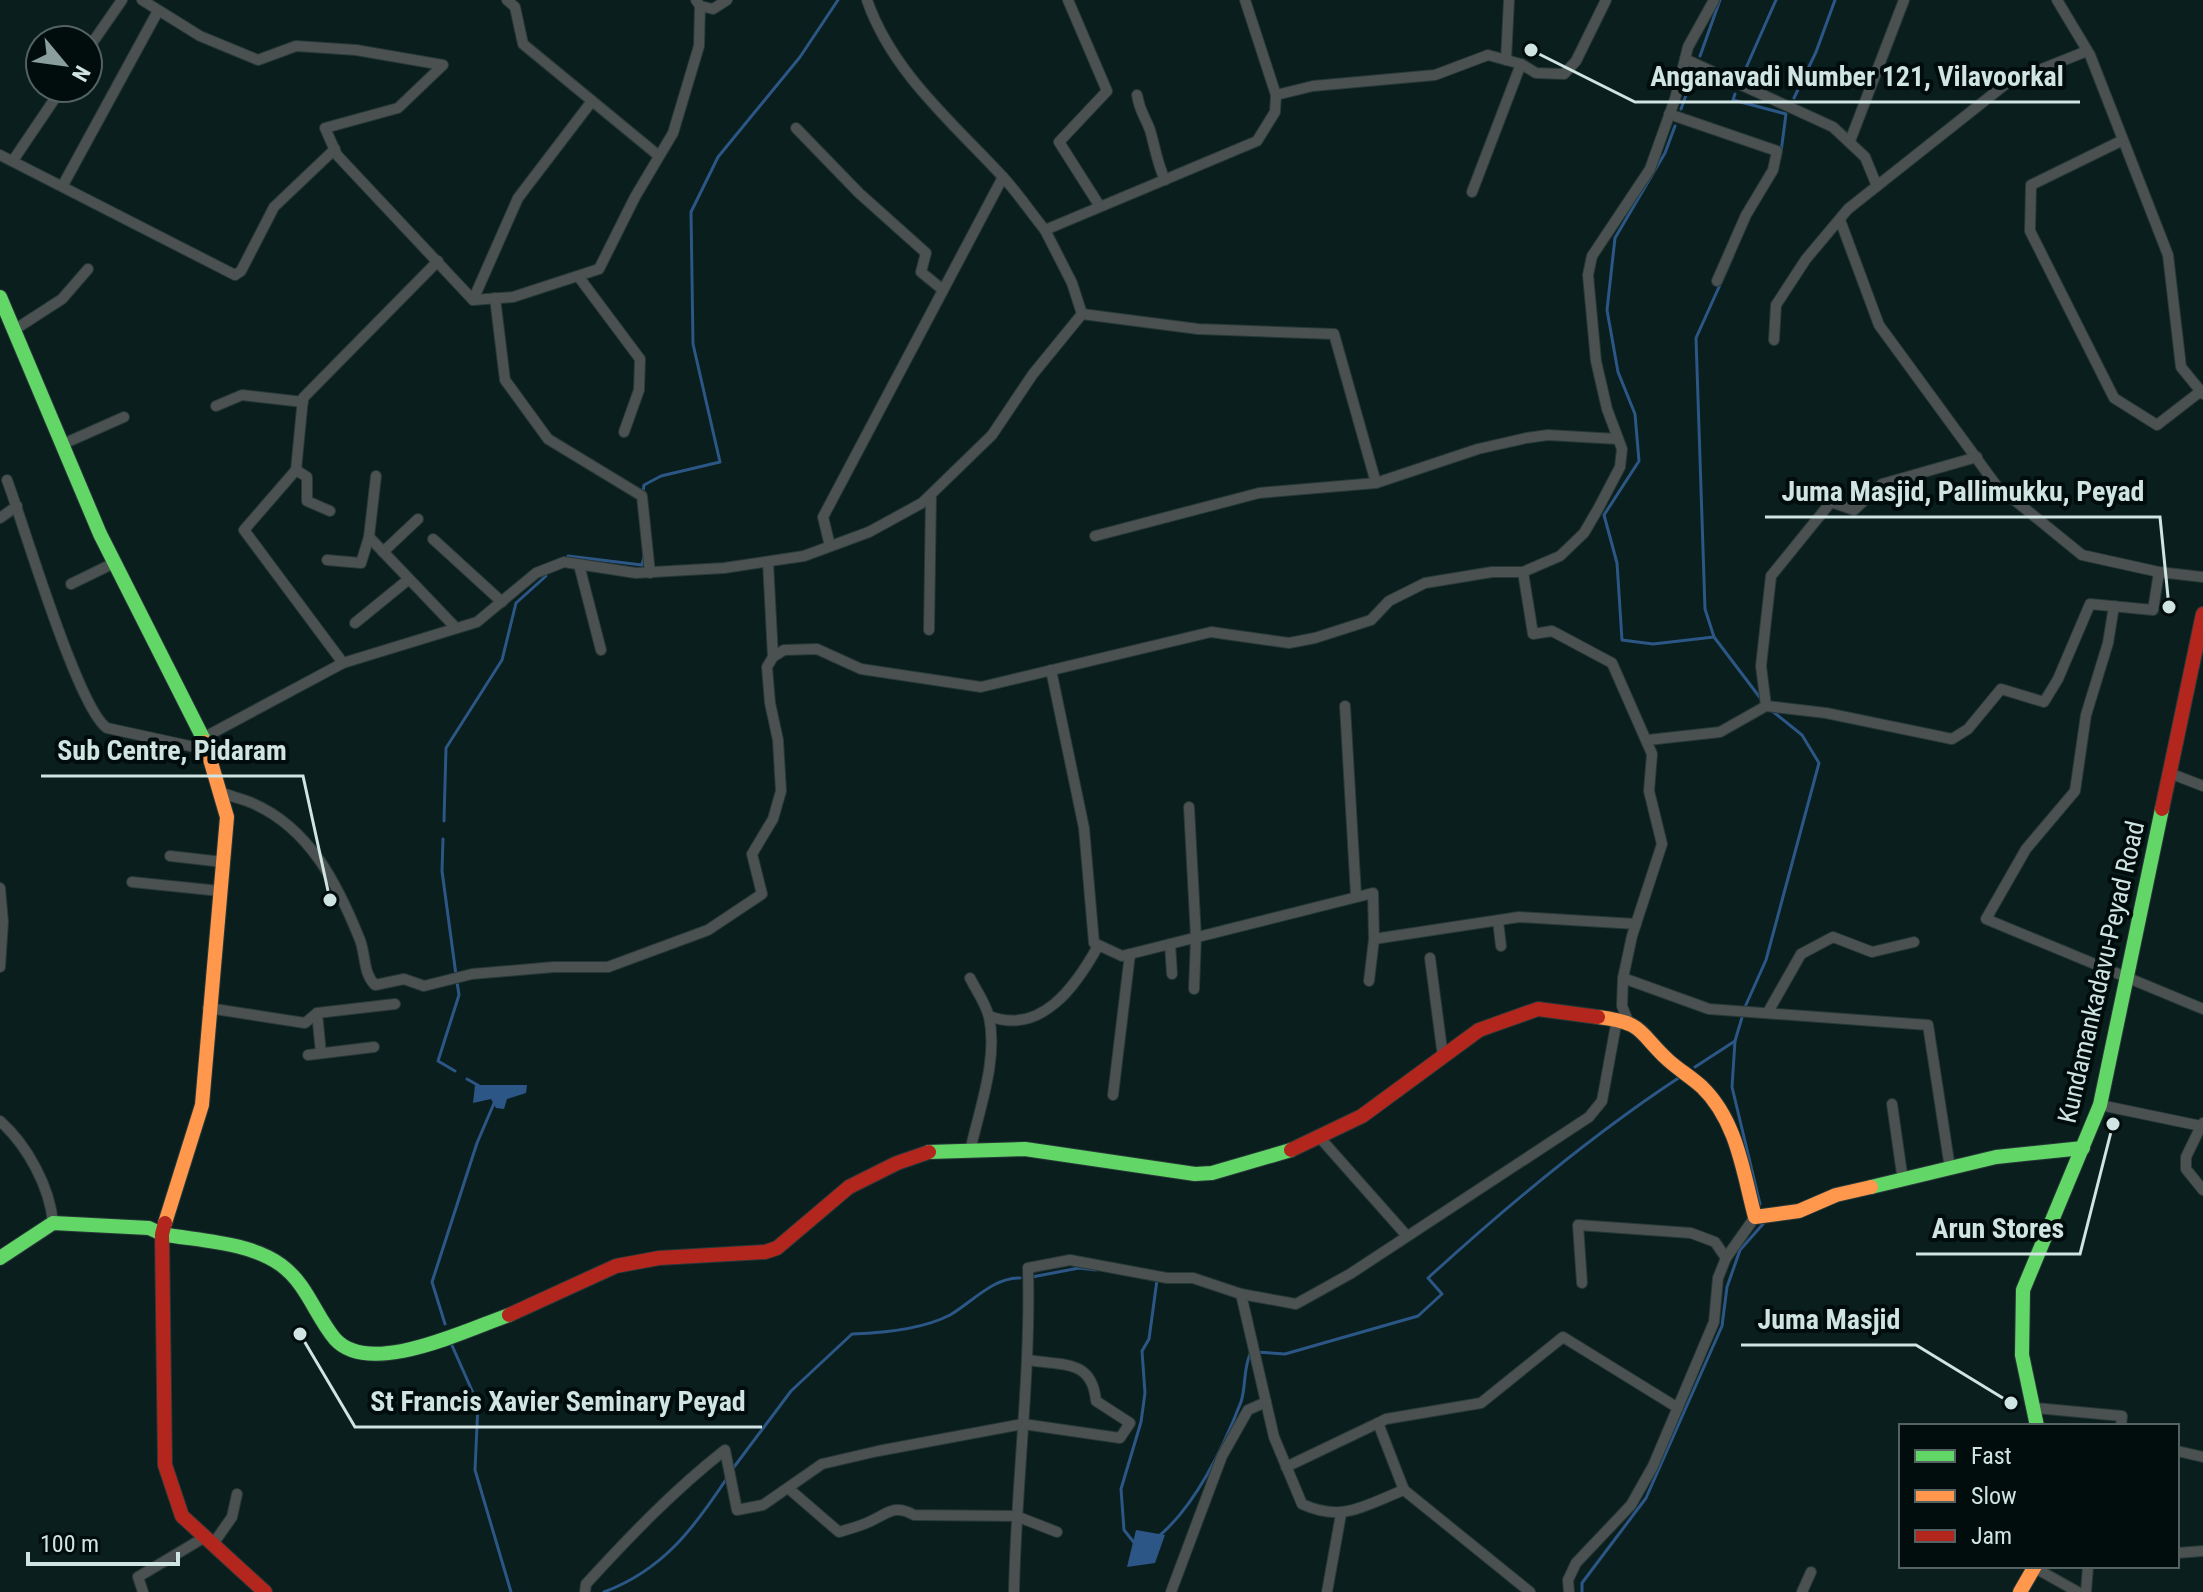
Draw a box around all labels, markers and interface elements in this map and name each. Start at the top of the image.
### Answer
north arrow [24,24,104,104]
callout: Anganavadi Number 121, Vilavoorkal [1635,50,2080,102]
text: Anganavadi Number 121, Vilavoorkal [1650,60,2064,93]
text: N [67,61,95,85]
callout: Juma Masjid, Pallimukku, Peyad [1765,465,2160,517]
text: Juma Masjid, Pallimukku, Peyad [1782,475,2144,508]
callout: Sub Centre, Pidaram [41,724,303,776]
text: Sub Centre, Pidaram [57,734,287,767]
street label: Kundamankadavu-Peyad Road [2052,818,2150,1126]
callout: Arun Stores [1916,1202,2080,1254]
text: Arun Stores [1932,1212,2064,1245]
callout: Juma Masjid [1741,1293,1916,1345]
text: Juma Masjid [1758,1303,1900,1336]
callout: St Francis Xavier Seminary Peyad [355,1375,762,1427]
text: St Francis Xavier Seminary Peyad [370,1385,746,1418]
legend [1899,1424,2179,1568]
text: Fast [1971,1442,2012,1470]
text: Slow [1971,1482,2017,1510]
scale bar [28,1516,178,1566]
text: Jam [1971,1522,2012,1550]
text: 100 m [40,1530,99,1558]

